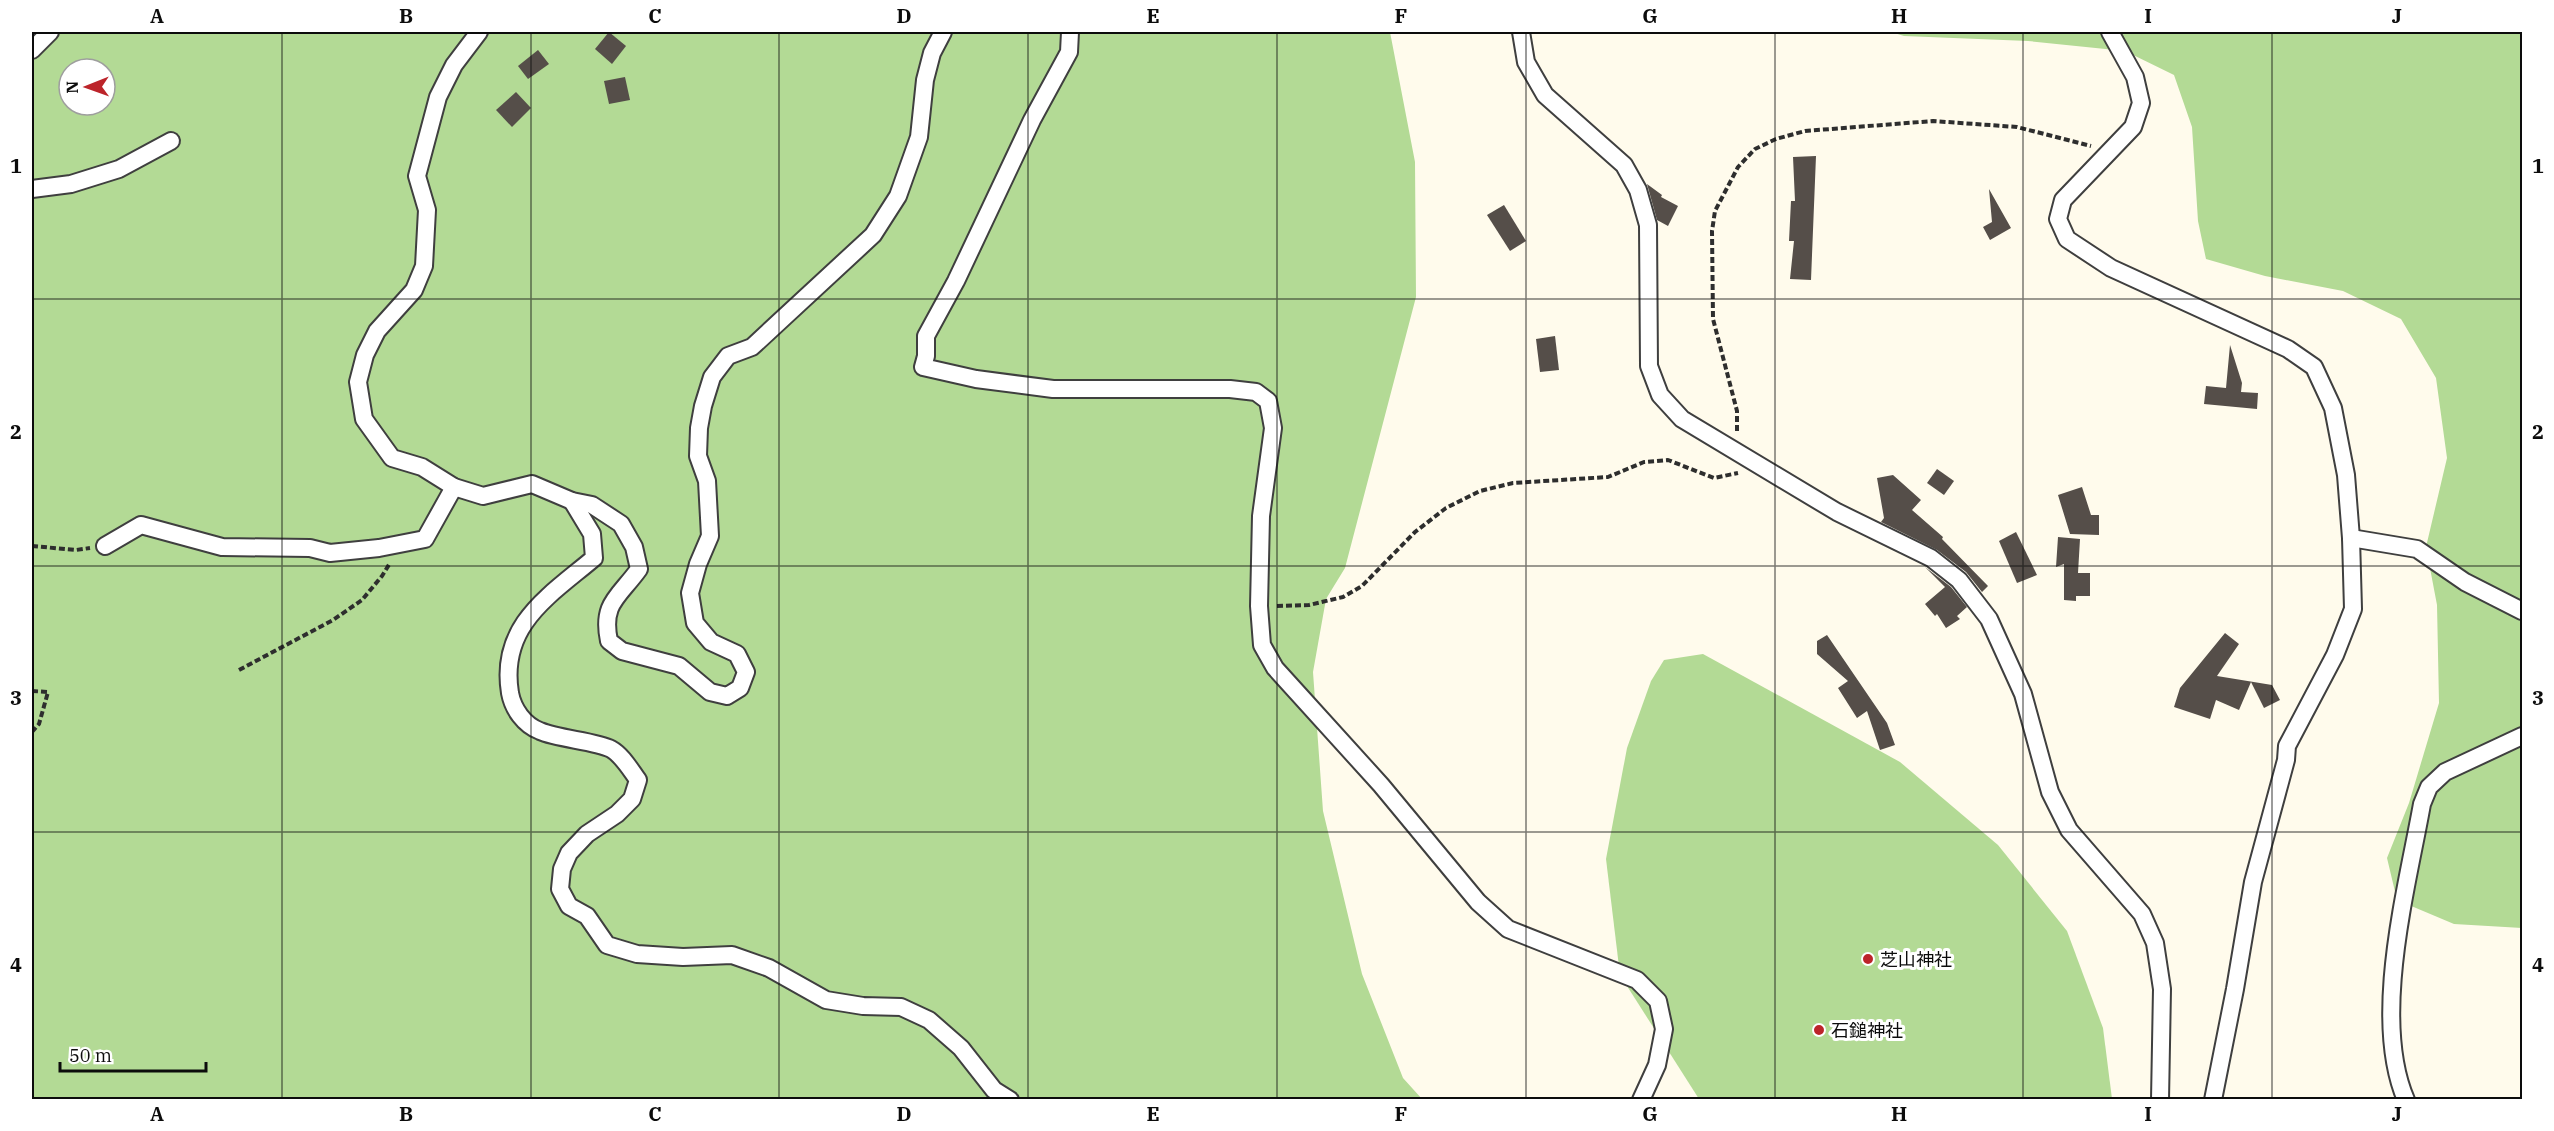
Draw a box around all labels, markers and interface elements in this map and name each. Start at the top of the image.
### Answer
text: A [150,2,164,29]
text: B [399,2,413,29]
text: C [648,2,662,29]
text: D [896,2,912,29]
text: E [1146,2,1160,29]
text: F [1395,2,1407,29]
text: G [1642,2,1658,29]
text: H [1891,2,1907,29]
text: I [2144,2,2152,29]
text: J [2392,2,2402,29]
north arrow [57,57,117,117]
text: N [62,81,82,94]
text: 1 [10,152,22,179]
text: 1 [2532,152,2544,179]
text: 2 [10,418,22,445]
text: 2 [2532,418,2544,445]
text: 3 [10,684,22,711]
text: 3 [2532,684,2544,711]
place label: 芝山神社 [1880,948,1952,971]
text: 4 [10,951,22,978]
text: 4 [2532,951,2544,978]
marker: 芝山神社 [1861,952,1875,966]
place label: 石鎚神社 [1831,1019,1903,1042]
marker: 石鎚神社 [1812,1023,1826,1037]
scale bar [60,1035,206,1073]
text: 50 m [69,1044,112,1067]
text: A [150,1100,164,1127]
text: B [399,1100,413,1127]
text: C [648,1100,662,1127]
text: D [896,1100,912,1127]
text: E [1146,1100,1160,1127]
text: F [1395,1100,1407,1127]
text: G [1642,1100,1658,1127]
text: H [1891,1100,1907,1127]
text: I [2144,1100,2152,1127]
text: J [2392,1100,2402,1127]

